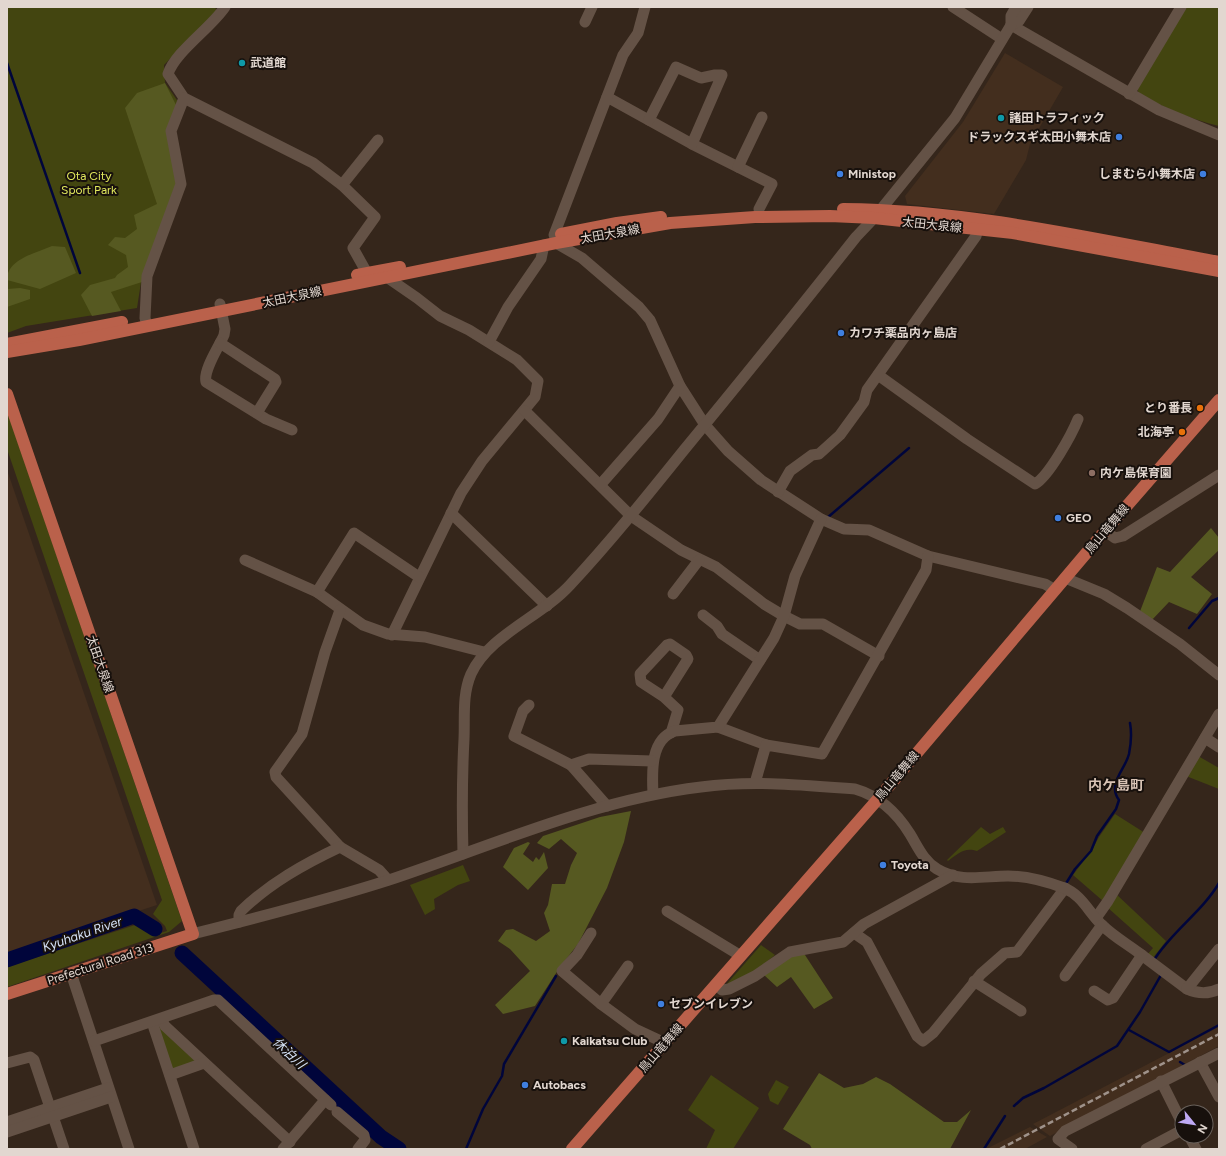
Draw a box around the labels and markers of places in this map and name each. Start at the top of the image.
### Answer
place label: 武道館 [250,56,286,70]
marker: 武道館 [237,58,247,68]
place label: 諸田トラフィック [1009,111,1105,125]
marker: 諸田トラフィック [996,113,1006,123]
place label: ドラックスギ太田小舞木店 [967,130,1111,144]
marker: ドラックスギ太田小舞木店 [1114,132,1124,142]
place label: Ministop [848,167,896,181]
place label: しまむら小舞木店 [1099,167,1195,181]
marker: Ministop [835,169,845,179]
marker: しまむら小舞木店 [1198,169,1208,179]
place label: カワチ薬品内ヶ島店 [849,326,957,340]
marker: カワチ薬品内ヶ島店 [836,328,846,338]
place label: とり番長 [1144,401,1192,415]
marker: とり番長 [1195,403,1205,413]
place label: 北海亭 [1138,425,1174,439]
marker: 北海亭 [1177,427,1187,437]
place label: 内ケ島保育園 [1100,466,1172,480]
marker: 内ケ島保育園 [1087,468,1097,478]
place label: GEO [1066,511,1092,525]
marker: GEO [1053,513,1063,523]
place label: Toyota [891,858,929,872]
marker: Toyota [878,860,888,870]
place label: セブンイレブン [669,997,753,1011]
marker: セブンイレブン [656,999,666,1009]
place label: Kaikatsu Club [572,1034,647,1048]
marker: Kaikatsu Club [559,1036,569,1046]
place label: Autobacs [533,1078,586,1092]
marker: Autobacs [520,1080,530,1090]

